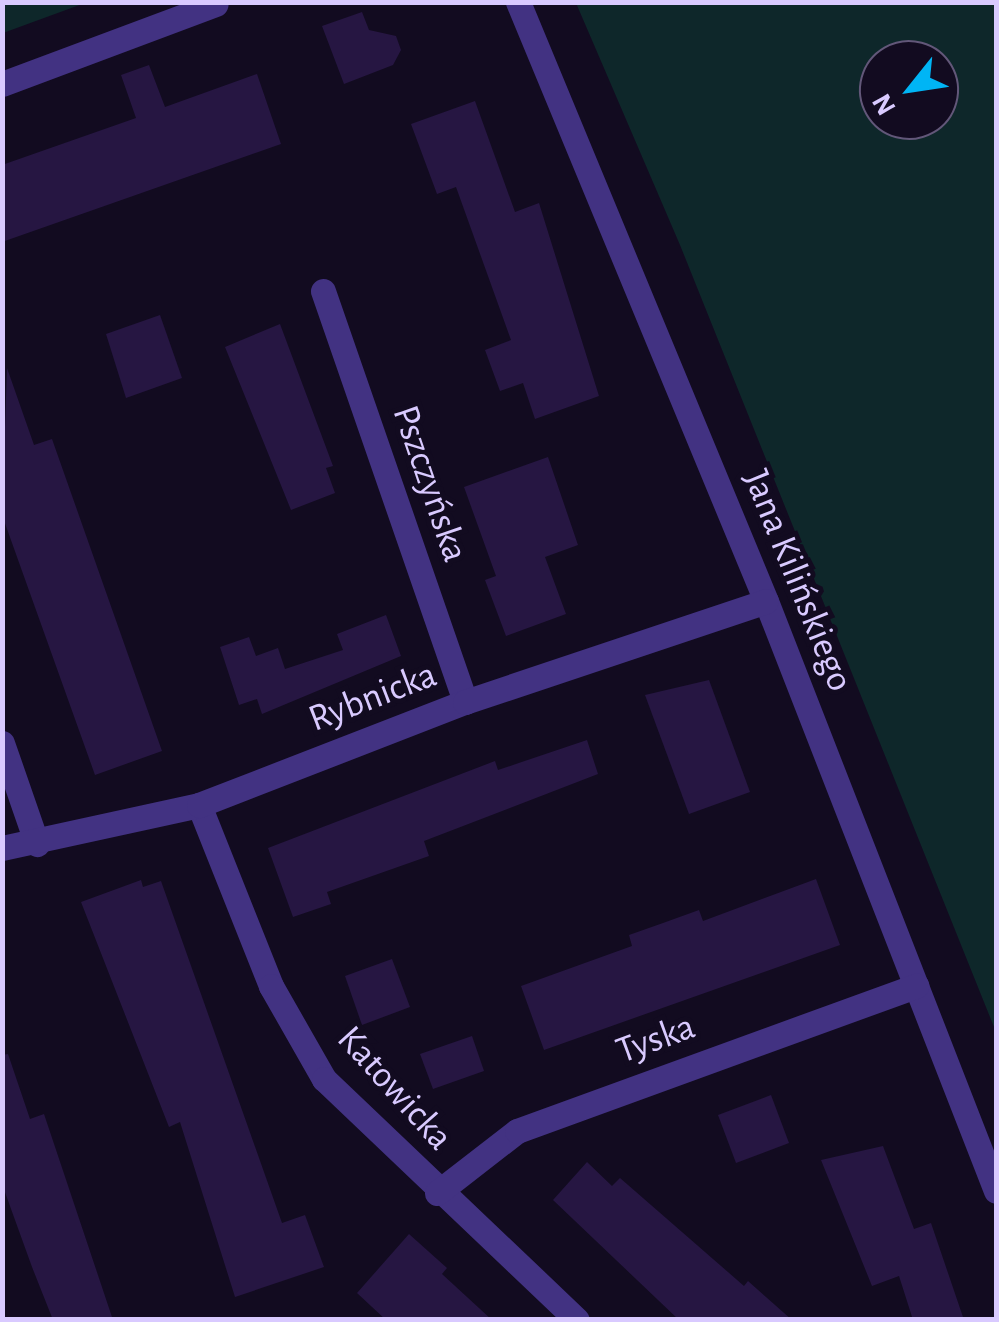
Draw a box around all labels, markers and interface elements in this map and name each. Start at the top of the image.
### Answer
north arrow [859,40,959,140]
text: N [868,89,902,119]
street label: Pszczyńska [381,400,477,568]
street label: Jana Kilińskiego [732,464,862,698]
street label: Rybnicka [303,653,443,743]
street label: Tyska [610,1005,702,1075]
street label: Katowicka [326,1018,462,1160]

